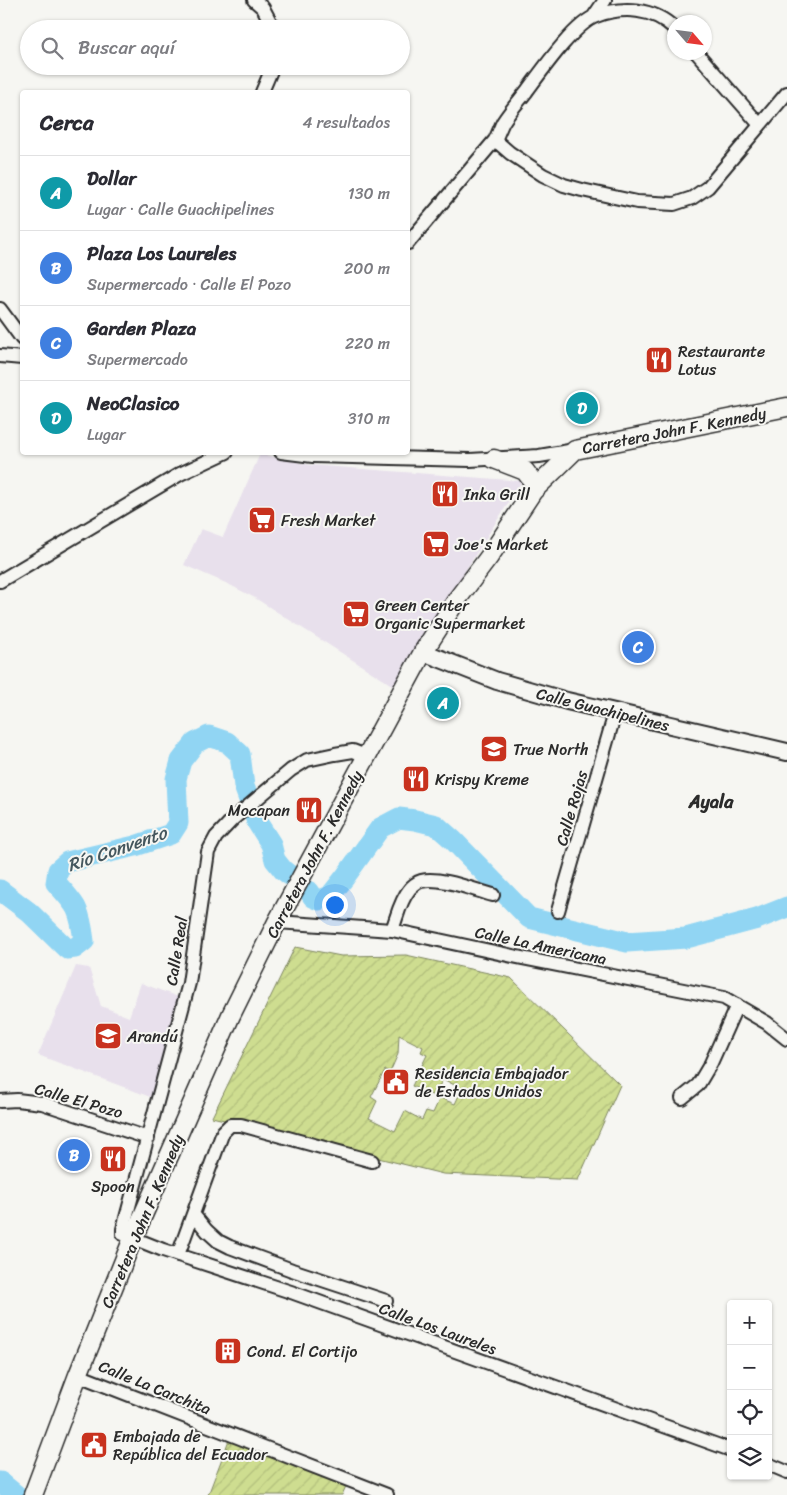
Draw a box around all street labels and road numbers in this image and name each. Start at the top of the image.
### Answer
street label: Carretera John F. Kennedy [580,398,769,463]
street label: Calle Guachipelines [533,679,673,740]
street label: Carretera John F. Kennedy [258,764,371,944]
street label: Calle Rojas [547,766,596,849]
street label: Calle Real [157,914,196,988]
street label: Calle La Americana [472,917,609,974]
street label: Calle El Pozo [31,1074,126,1127]
street label: Carretera John F. Kennedy [93,1129,193,1313]
street label: Calle Los Laureles [375,1294,501,1363]
street label: Calle La Carchita [94,1352,215,1423]

